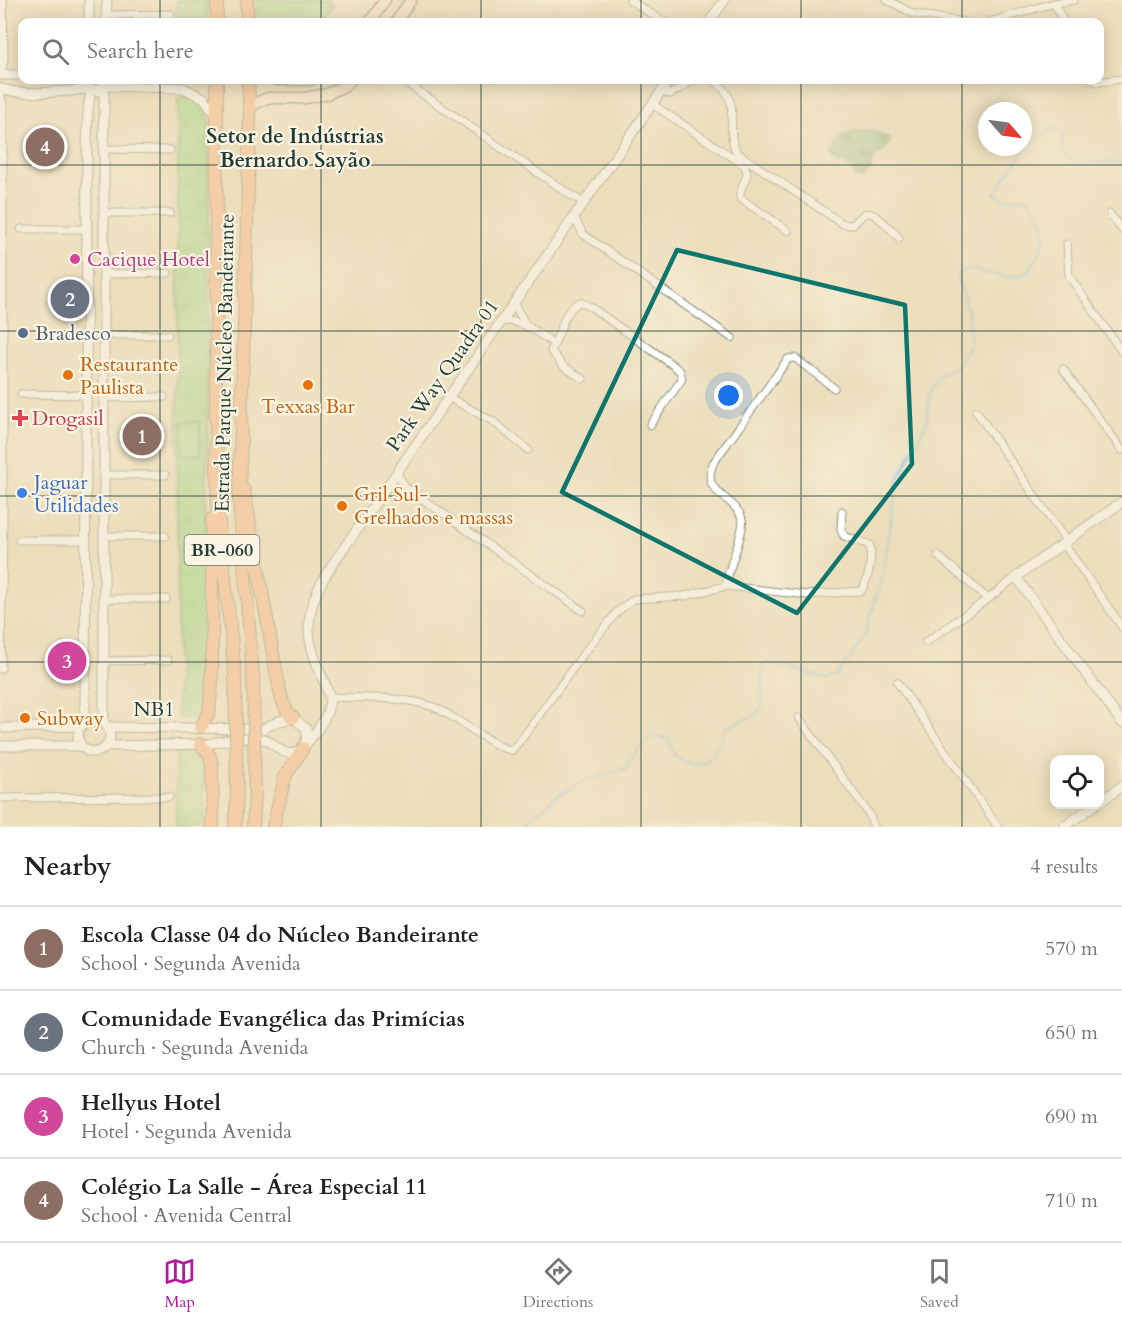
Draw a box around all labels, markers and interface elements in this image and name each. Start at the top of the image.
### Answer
search box [18,18,1104,84]
icon: search [39,35,72,68]
text: Search here [87,36,194,66]
north arrow [978,102,1032,156]
district label: Setor de Indústrias Bernardo Sayão [206,122,384,175]
pin: 4 [26,124,64,170]
street label: Estrada Parque Núcleo Bandeirante [208,213,241,513]
place label: Cacique Hotel [87,246,210,273]
marker: Cacique Hotel [68,252,82,266]
pin: 2 [50,276,90,322]
street label: Park Way Quadra 01 [380,294,505,457]
place label: Bradesco [35,320,111,347]
marker: Bradesco [16,326,30,340]
place label: Restaurante Paulista [80,351,178,401]
marker: Restaurante Paulista [61,368,75,382]
marker: Texxas Bar [301,378,315,392]
your location [714,381,743,410]
place label: Texxas Bar [261,393,356,420]
place label: Drogasil [32,405,104,432]
marker: Drogasil [13,411,27,425]
pin: 1 [122,414,162,458]
place label: Jaguar Utilidades [31,469,119,519]
place label: Gril Sul- Grelhados e massas [354,481,513,531]
marker: Jaguar Utilidades [15,486,29,500]
marker: Gril Sul- Grelhados e massas [335,499,349,513]
road number: BR-060 [184,535,260,565]
pin: 3 [48,638,86,684]
street label: NB1 [134,696,174,723]
place label: Subway [37,705,104,732]
marker: Subway [18,711,32,725]
map controls [1050,755,1104,809]
button: locate [1050,755,1104,809]
text: Nearby [24,849,112,884]
text: 4 results [1030,853,1098,880]
text: Escola Classe 04 do Núcleo Bandeirante [81,920,479,950]
text: 1 [38,935,49,962]
text: 570 m [1045,935,1098,962]
text: School · Segunda Avenida [81,950,301,977]
text: Comunidade Evangélica das Primícias [81,1004,465,1034]
text: 2 [38,1019,49,1046]
text: 650 m [1045,1019,1098,1046]
text: Church · Segunda Avenida [81,1034,308,1061]
text: Hellyus Hotel [81,1088,221,1118]
text: 3 [38,1103,49,1130]
text: 690 m [1045,1103,1098,1130]
text: Hotel · Segunda Avenida [81,1118,292,1145]
text: Colégio La Salle - Área Especial 11 [81,1172,427,1202]
text: 4 [38,1187,49,1214]
text: 710 m [1045,1187,1098,1214]
text: School · Avenida Central [81,1202,292,1229]
tab: Map [163,1255,196,1313]
tab: Directions [523,1255,593,1313]
tab: Saved [920,1255,959,1313]

